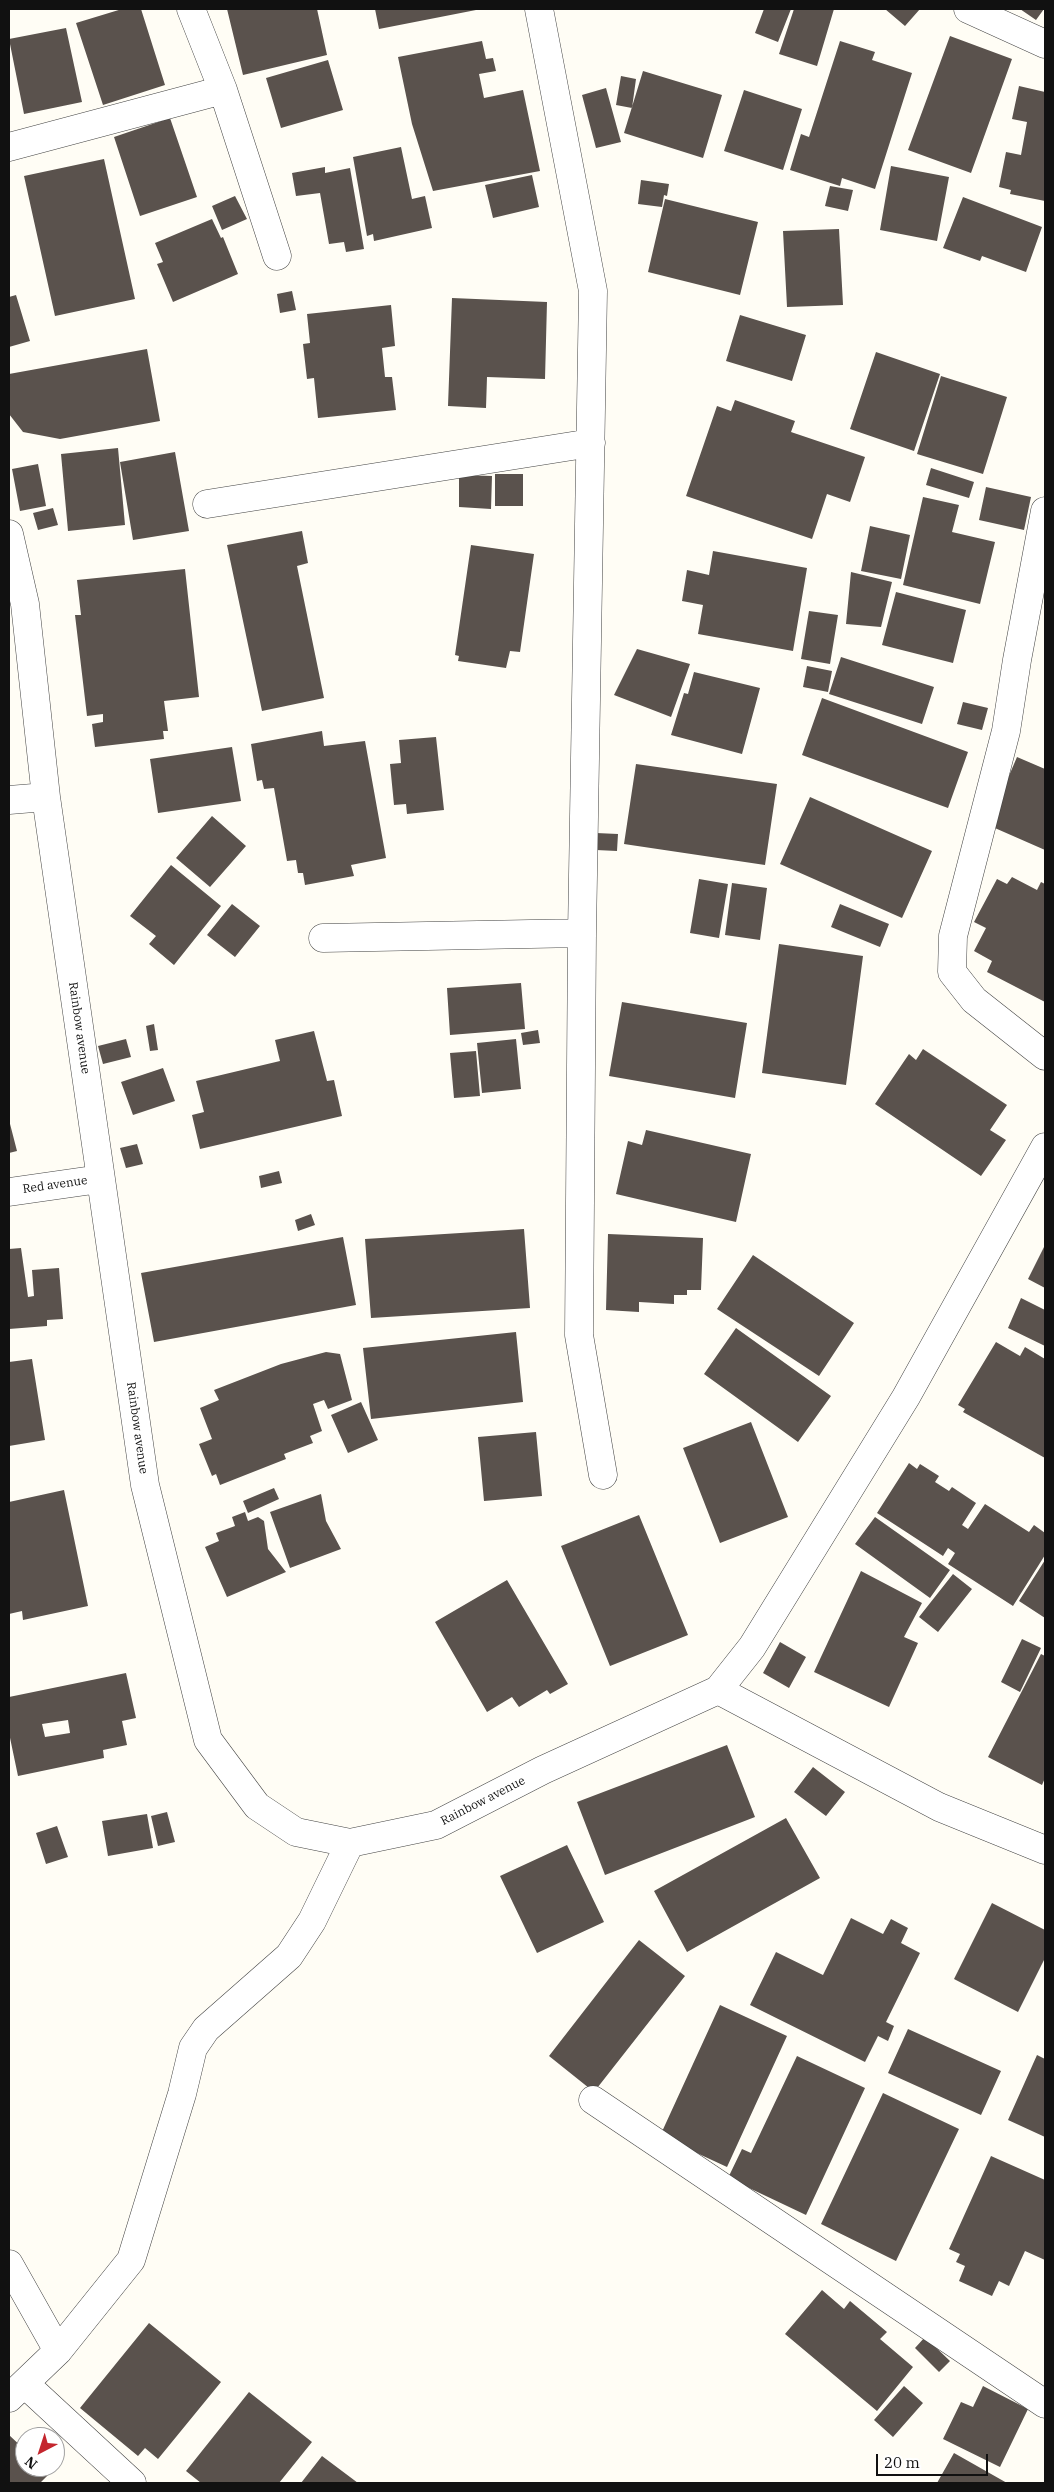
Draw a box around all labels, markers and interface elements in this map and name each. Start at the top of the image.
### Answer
street label: Rainbow avenue [65,981,93,1075]
street label: Red avenue [22,1173,88,1197]
street label: Rainbow avenue [123,1381,151,1475]
street label: Rainbow avenue [438,1774,528,1828]
north arrow [15,2427,65,2477]
scale bar [879,2444,992,2476]
text: N [21,2452,41,2473]
text: 20 m [884,2453,920,2472]

